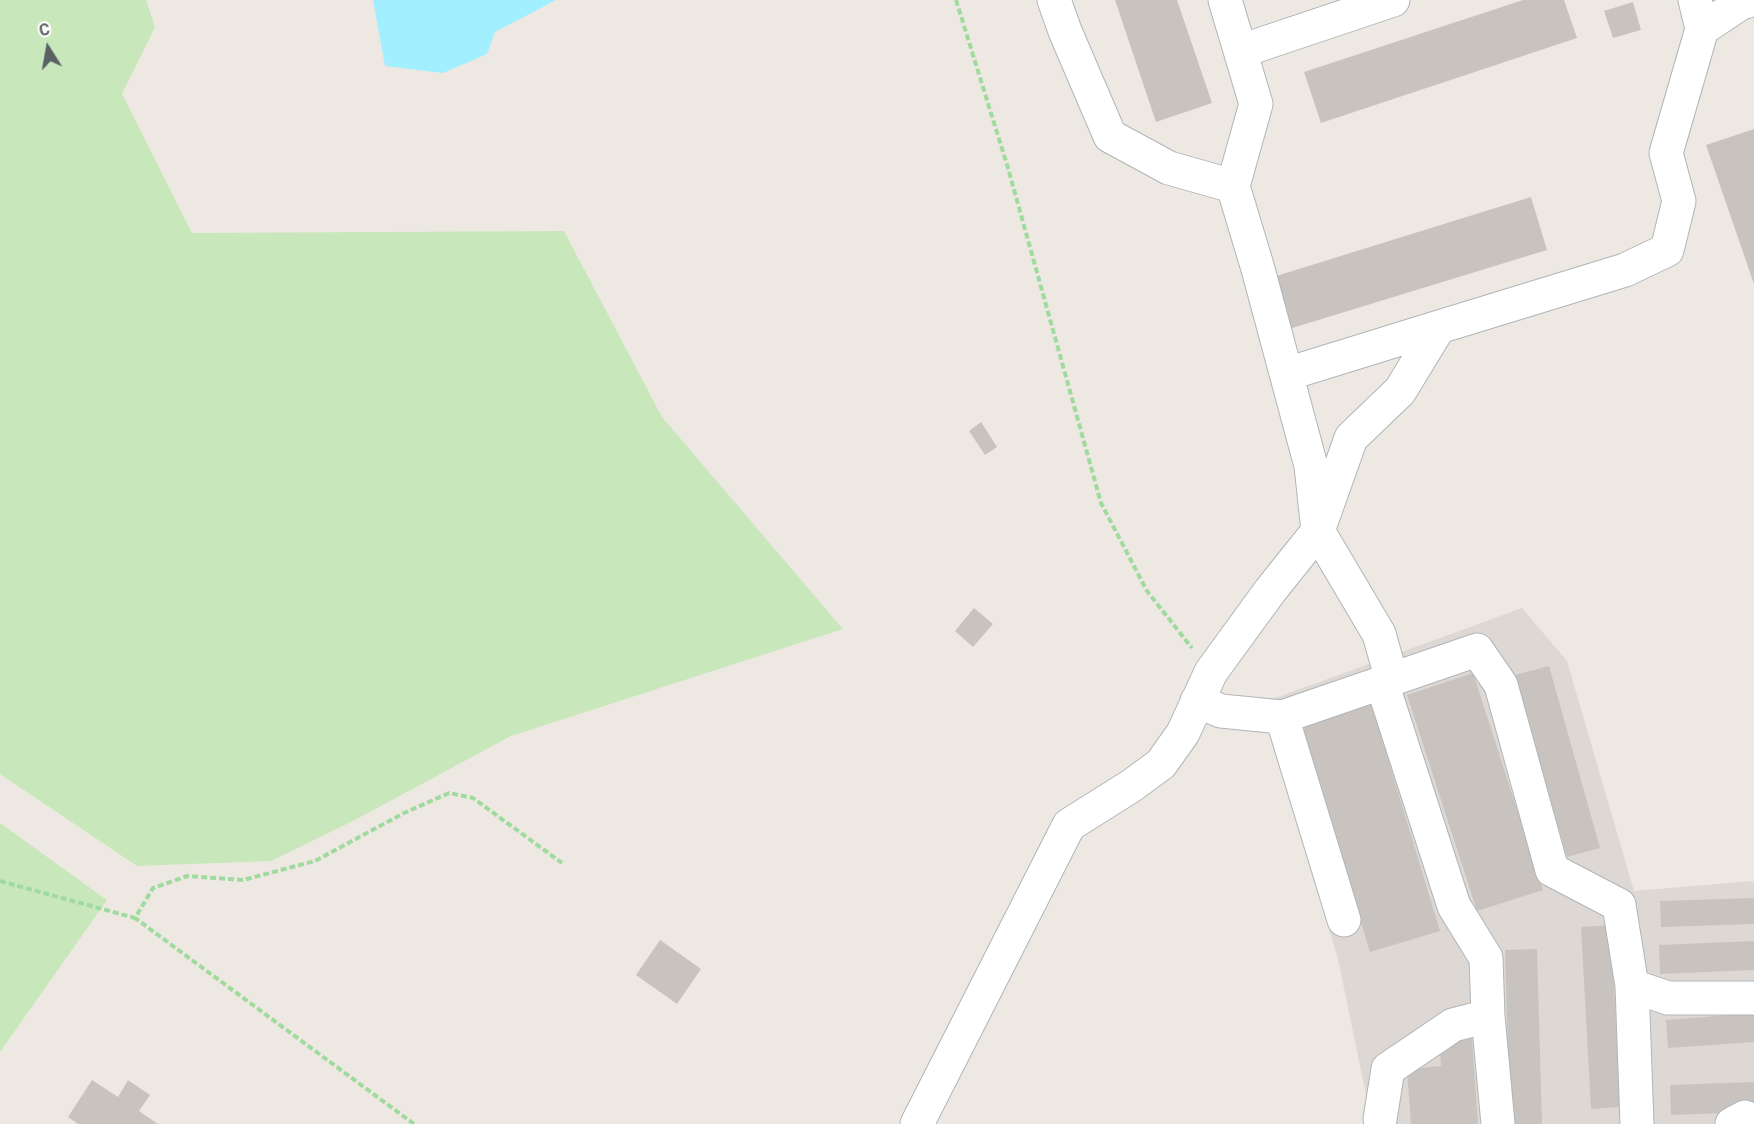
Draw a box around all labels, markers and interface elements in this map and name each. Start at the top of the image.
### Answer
north arrow [18,18,78,78]
text: С [38,20,51,40]

